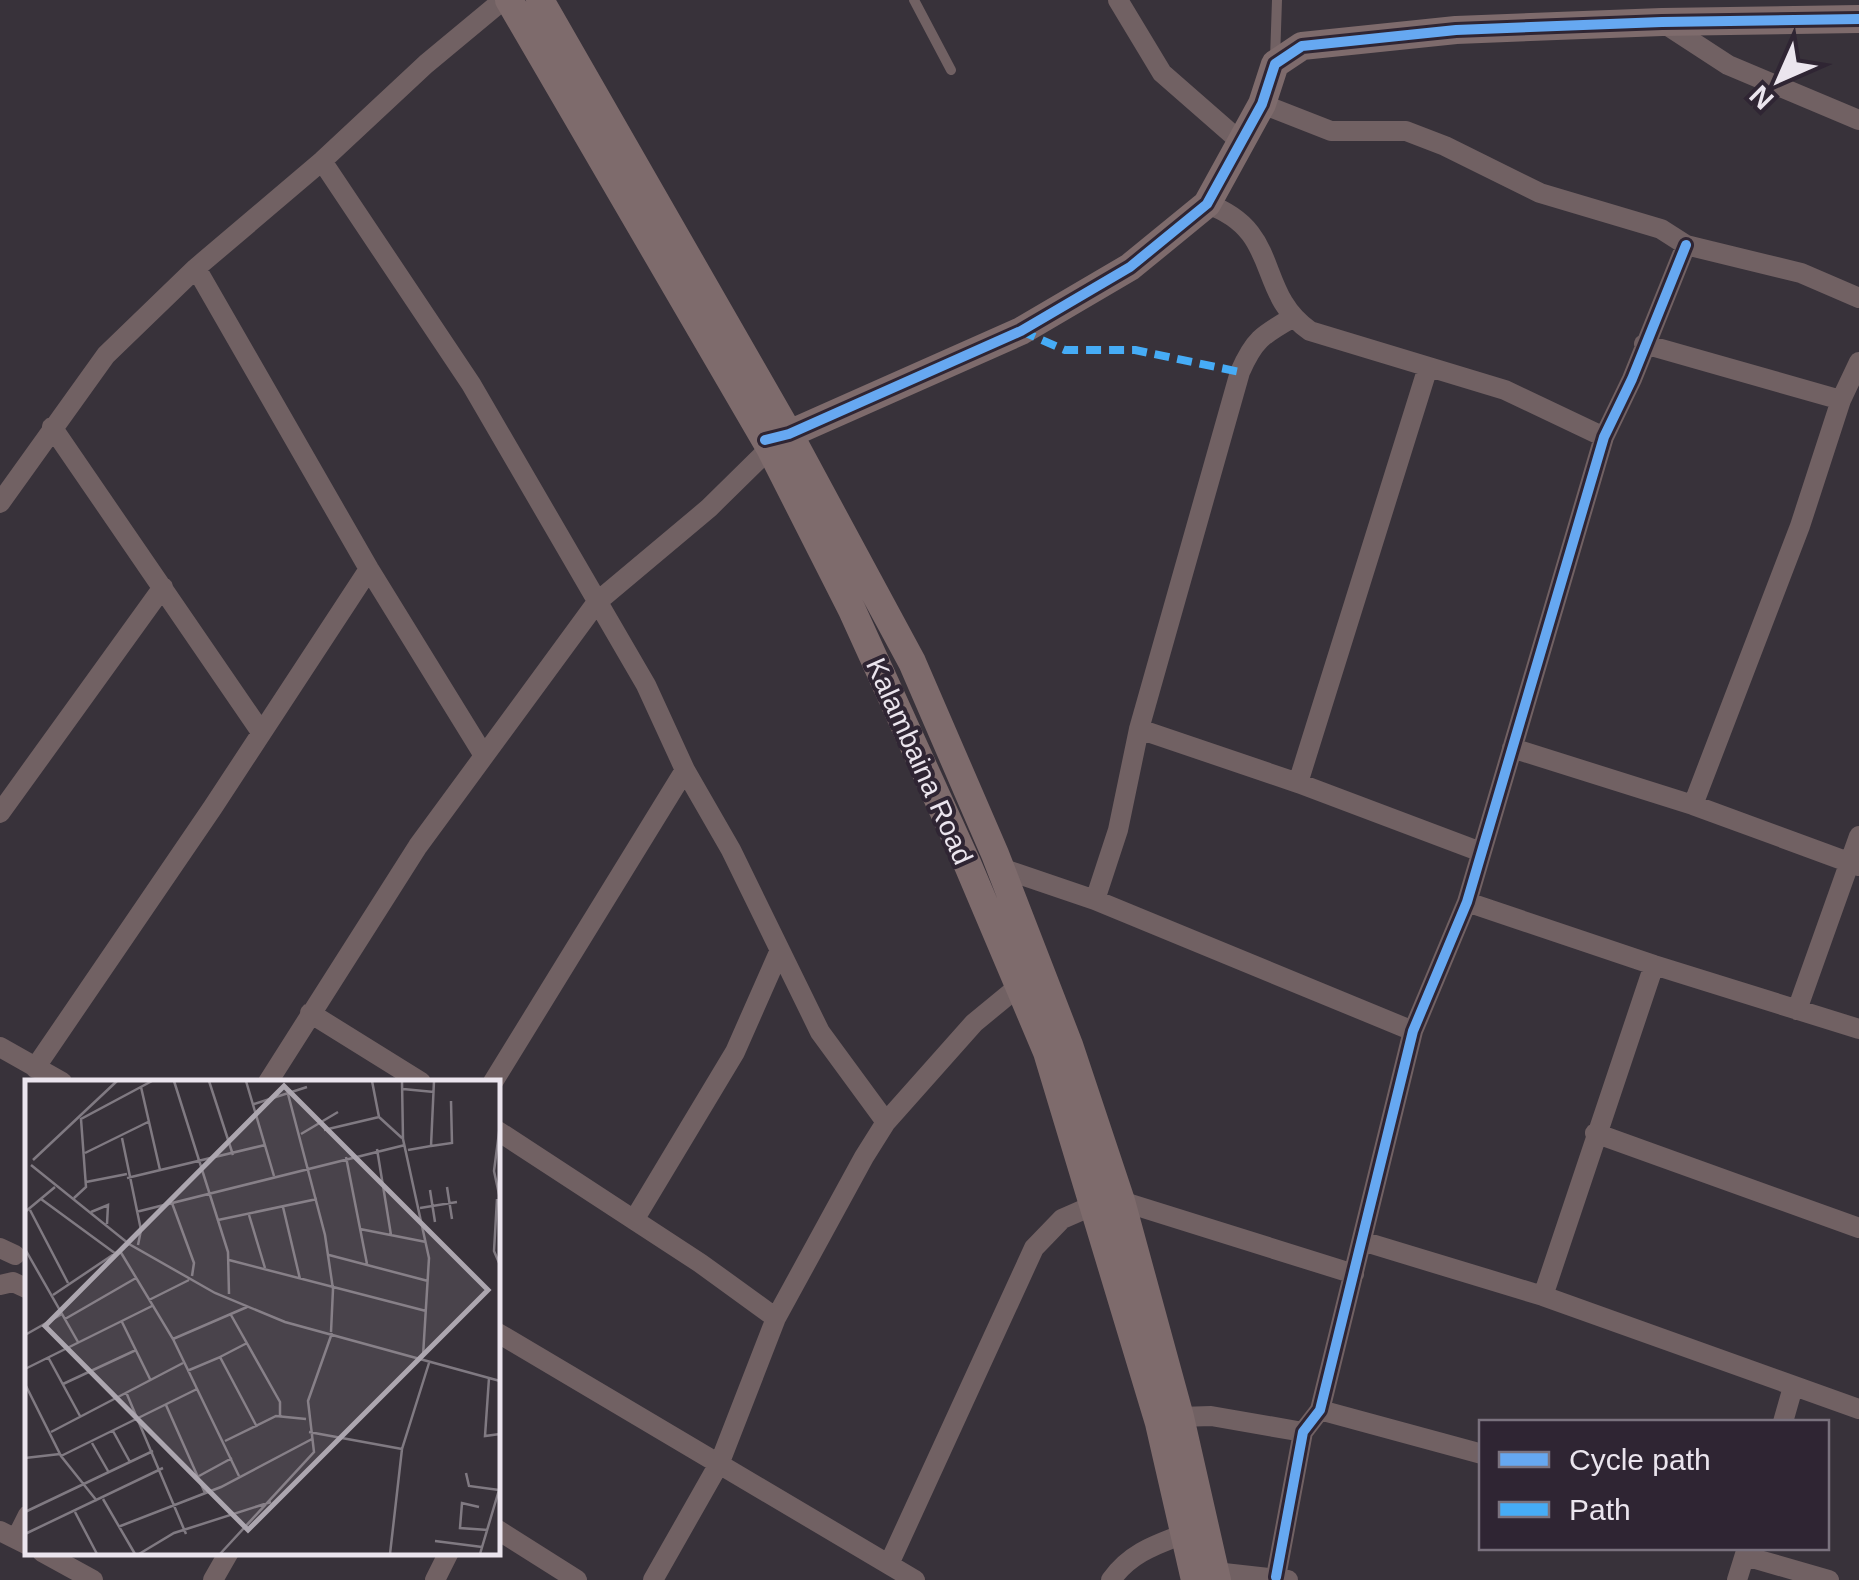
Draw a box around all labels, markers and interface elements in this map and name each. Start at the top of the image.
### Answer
north arrow [1729,30,1829,130]
text: N [1744,79,1780,115]
street label: Kalambaina Road [860,653,979,869]
inset map [25,1080,500,1555]
legend [1479,1420,1829,1550]
text: Cycle path [1569,1443,1711,1476]
text: Path [1569,1493,1631,1526]

